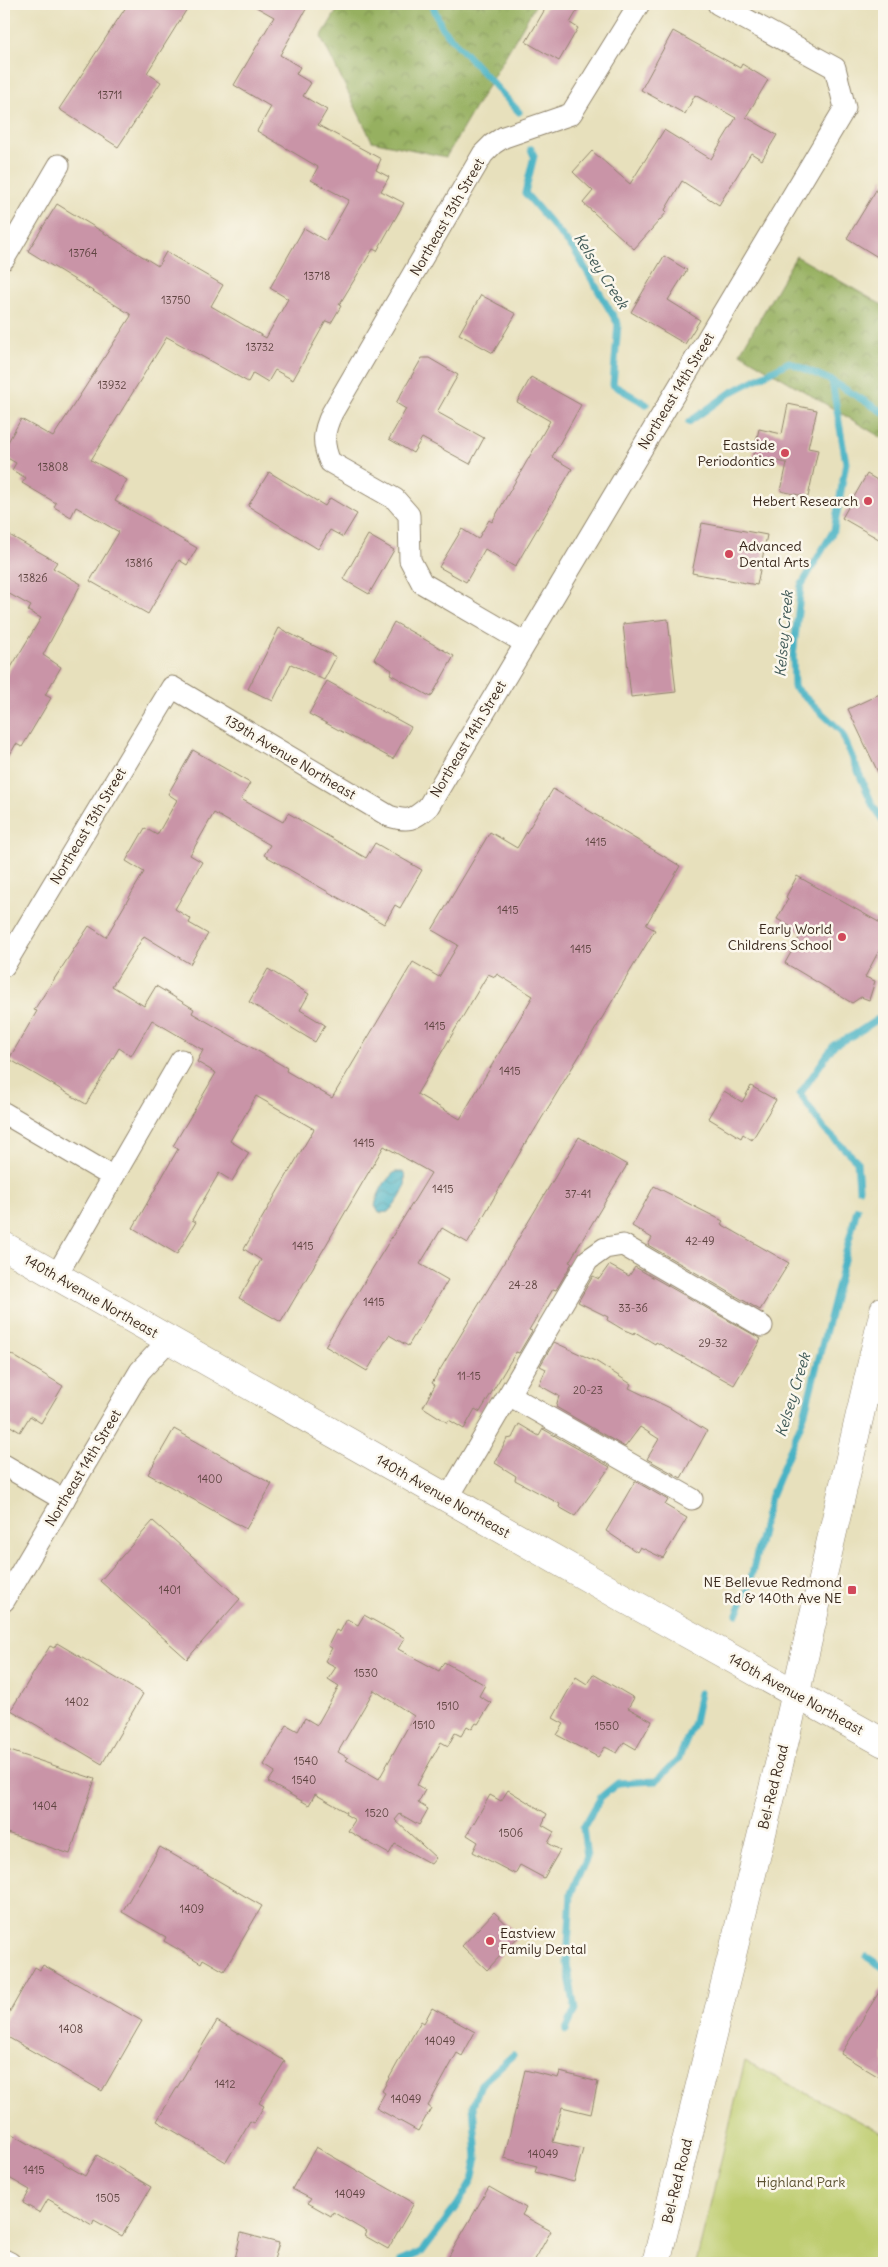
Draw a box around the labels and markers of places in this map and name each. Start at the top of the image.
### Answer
place label: Eastside Periodontics [697,436,775,470]
marker: Eastside Periodontics [779,447,791,459]
place label: Hebert Research [753,492,858,510]
marker: Hebert Research [862,495,874,507]
place label: Advanced Dental Arts [739,537,809,571]
marker: Advanced Dental Arts [723,548,735,560]
place label: Early World Childrens School [728,920,832,954]
marker: Early World Childrens School [836,931,848,943]
place label: NE Bellevue Redmond Rd & 140th Ave NE [704,1573,842,1607]
marker: NE Bellevue Redmond Rd & 140th Ave NE [846,1584,858,1596]
place label: Eastview Family Dental [500,1924,586,1958]
marker: Eastview Family Dental [484,1935,496,1947]

